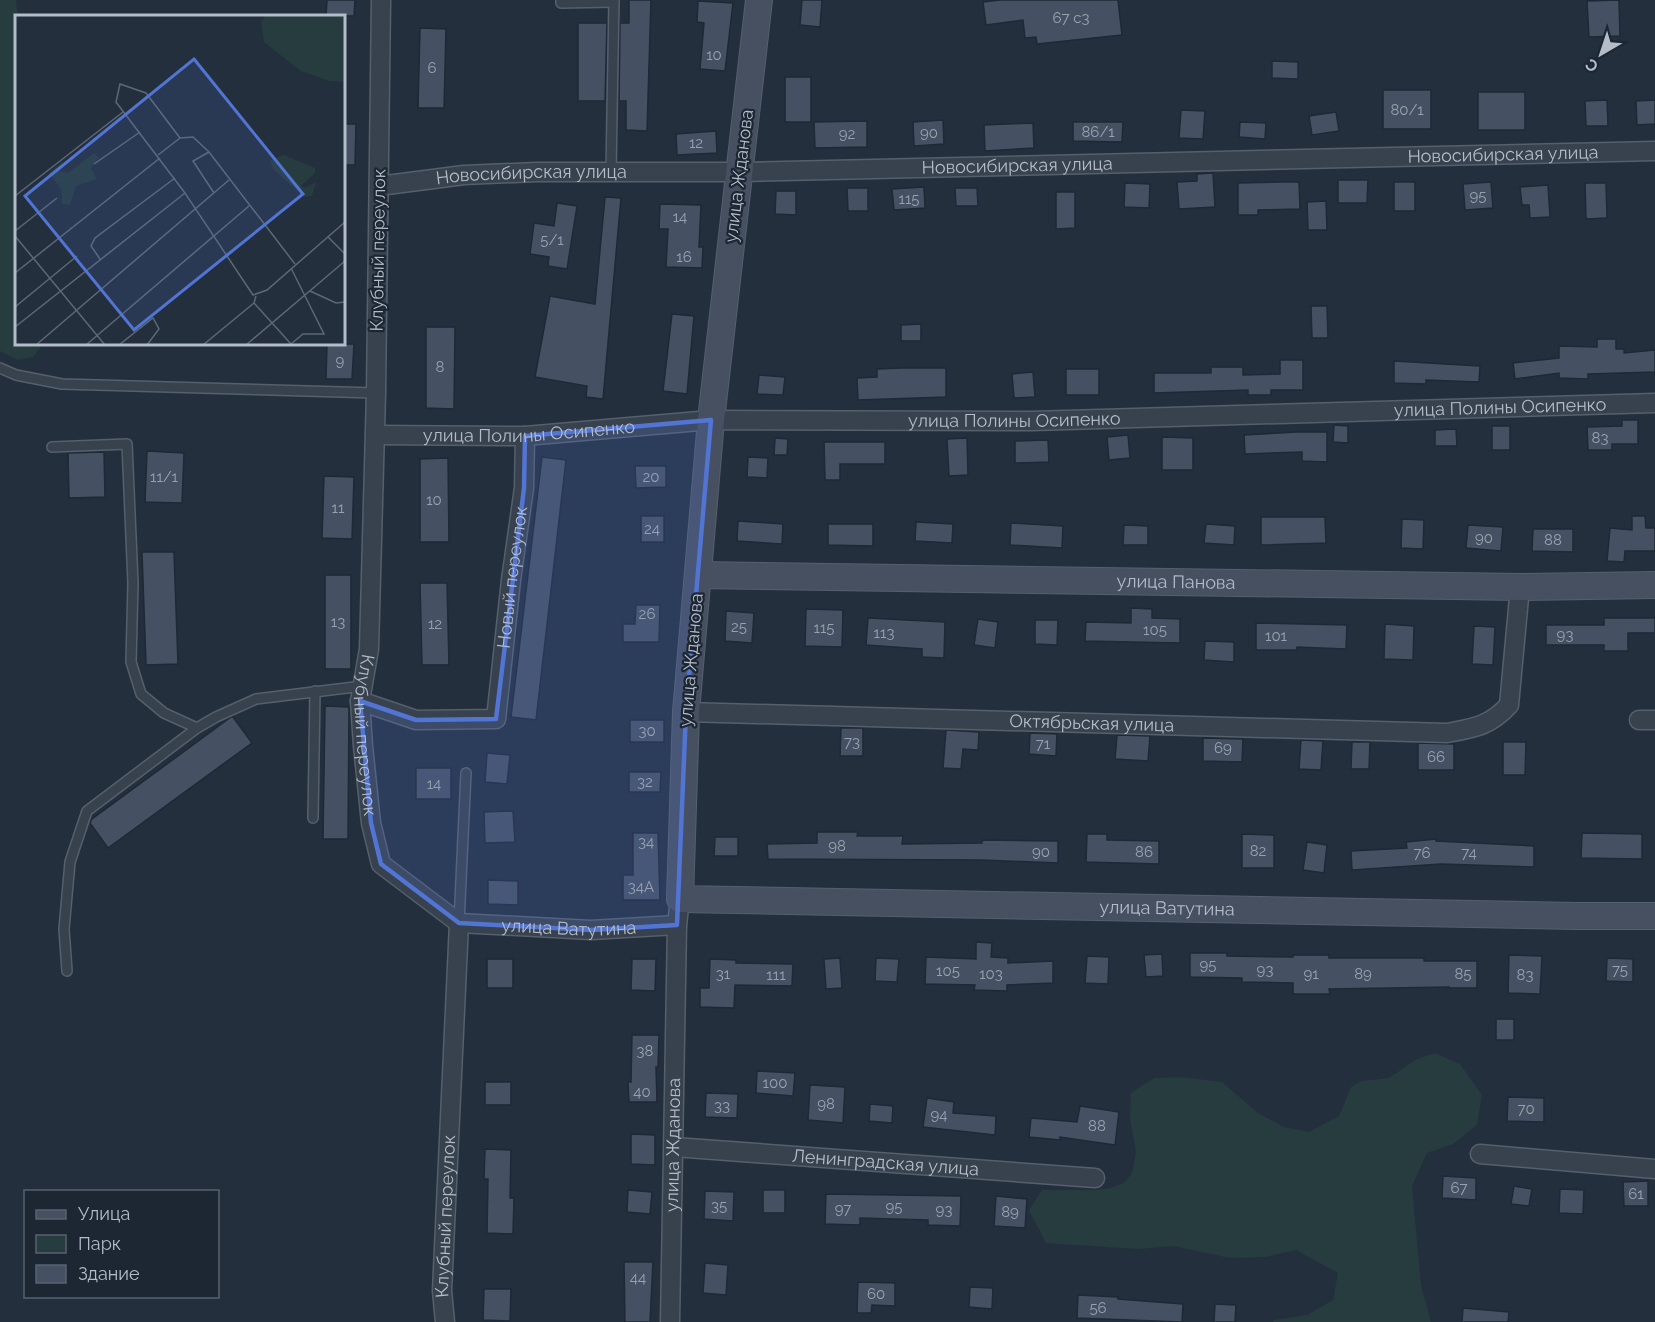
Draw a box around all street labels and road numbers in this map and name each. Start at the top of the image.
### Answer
street label: улица Жданова [720,108,757,244]
street label: Новосибирская улица [1407,141,1599,167]
street label: Новосибирская улица [921,152,1113,178]
street label: Новосибирская улица [435,161,627,189]
street label: Клубный переулок [366,169,389,331]
street label: улица Полины Осипенко [1394,393,1607,421]
street label: улица Полины Осипенко [908,407,1121,431]
street label: улица Полины Осипенко [423,416,636,446]
street label: Новый переулок [493,504,531,649]
street label: улица Панова [1116,570,1236,593]
street label: улица Жданова [674,592,707,728]
street label: Клубный переулок [350,653,381,817]
street label: Октябрьская улица [1009,710,1175,735]
street label: улица Ватутина [1099,896,1235,920]
street label: улица Ватутина [501,914,637,940]
street label: улица Жданова [661,1078,684,1212]
street label: Клубный переулок [431,1134,459,1299]
street label: Ленинградская улица [791,1145,980,1179]

